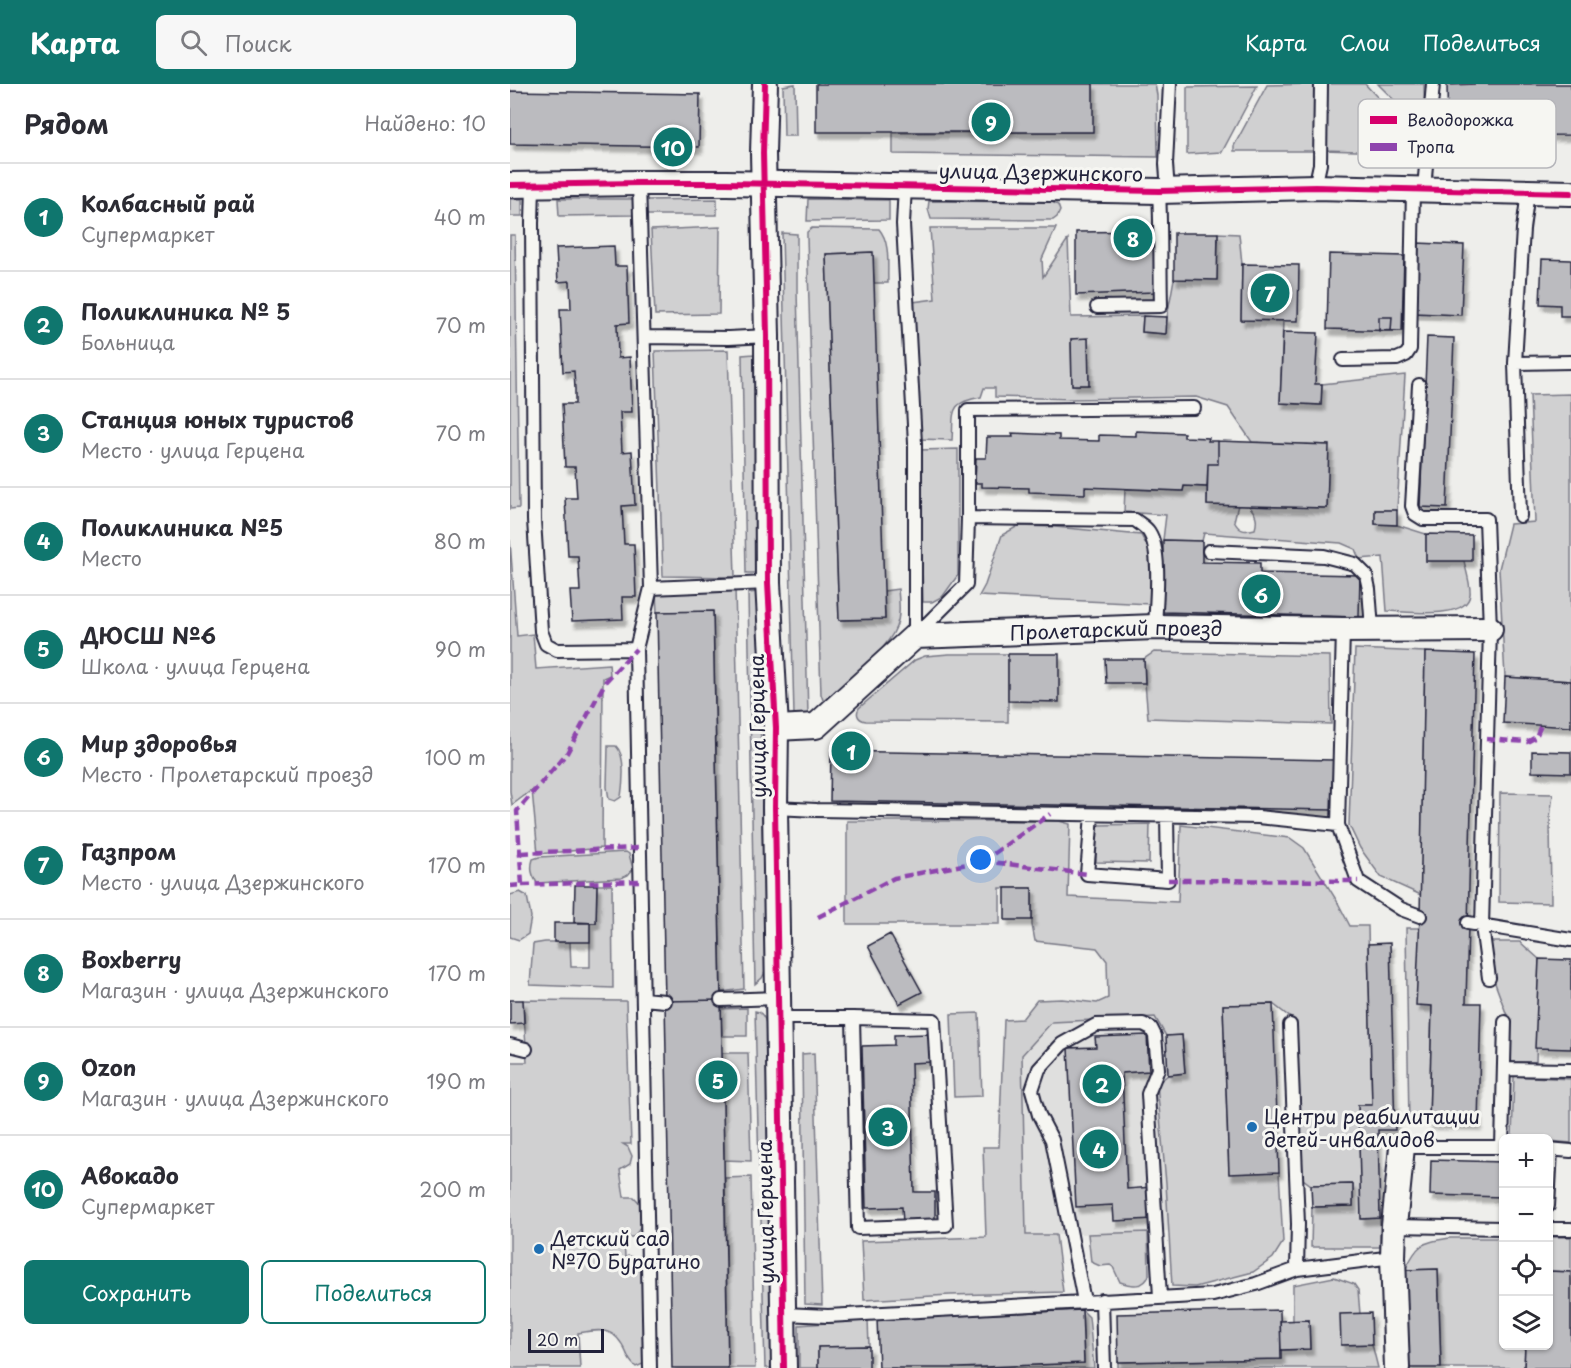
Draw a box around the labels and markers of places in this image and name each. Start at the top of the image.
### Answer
pin: 9 [972,99,1010,144]
pin: 10 [654,124,692,170]
pin: 8 [1114,216,1152,260]
pin: 7 [1250,270,1290,316]
pin: 6 [1242,572,1281,616]
pin: 1 [832,728,870,774]
pin: 5 [698,1058,738,1102]
pin: 2 [1082,1062,1122,1106]
place label: Центри реабилитации детей-инвалидов [1264,1101,1480,1154]
pin: 3 [868,1104,908,1150]
marker: Центри реабилитации детей-инвалидов [1245,1120,1259,1134]
pin: 4 [1080,1126,1118,1172]
place label: Детский сад №70 Буратино [550,1223,701,1276]
marker: Детский сад №70 Буратино [532,1242,546,1256]

